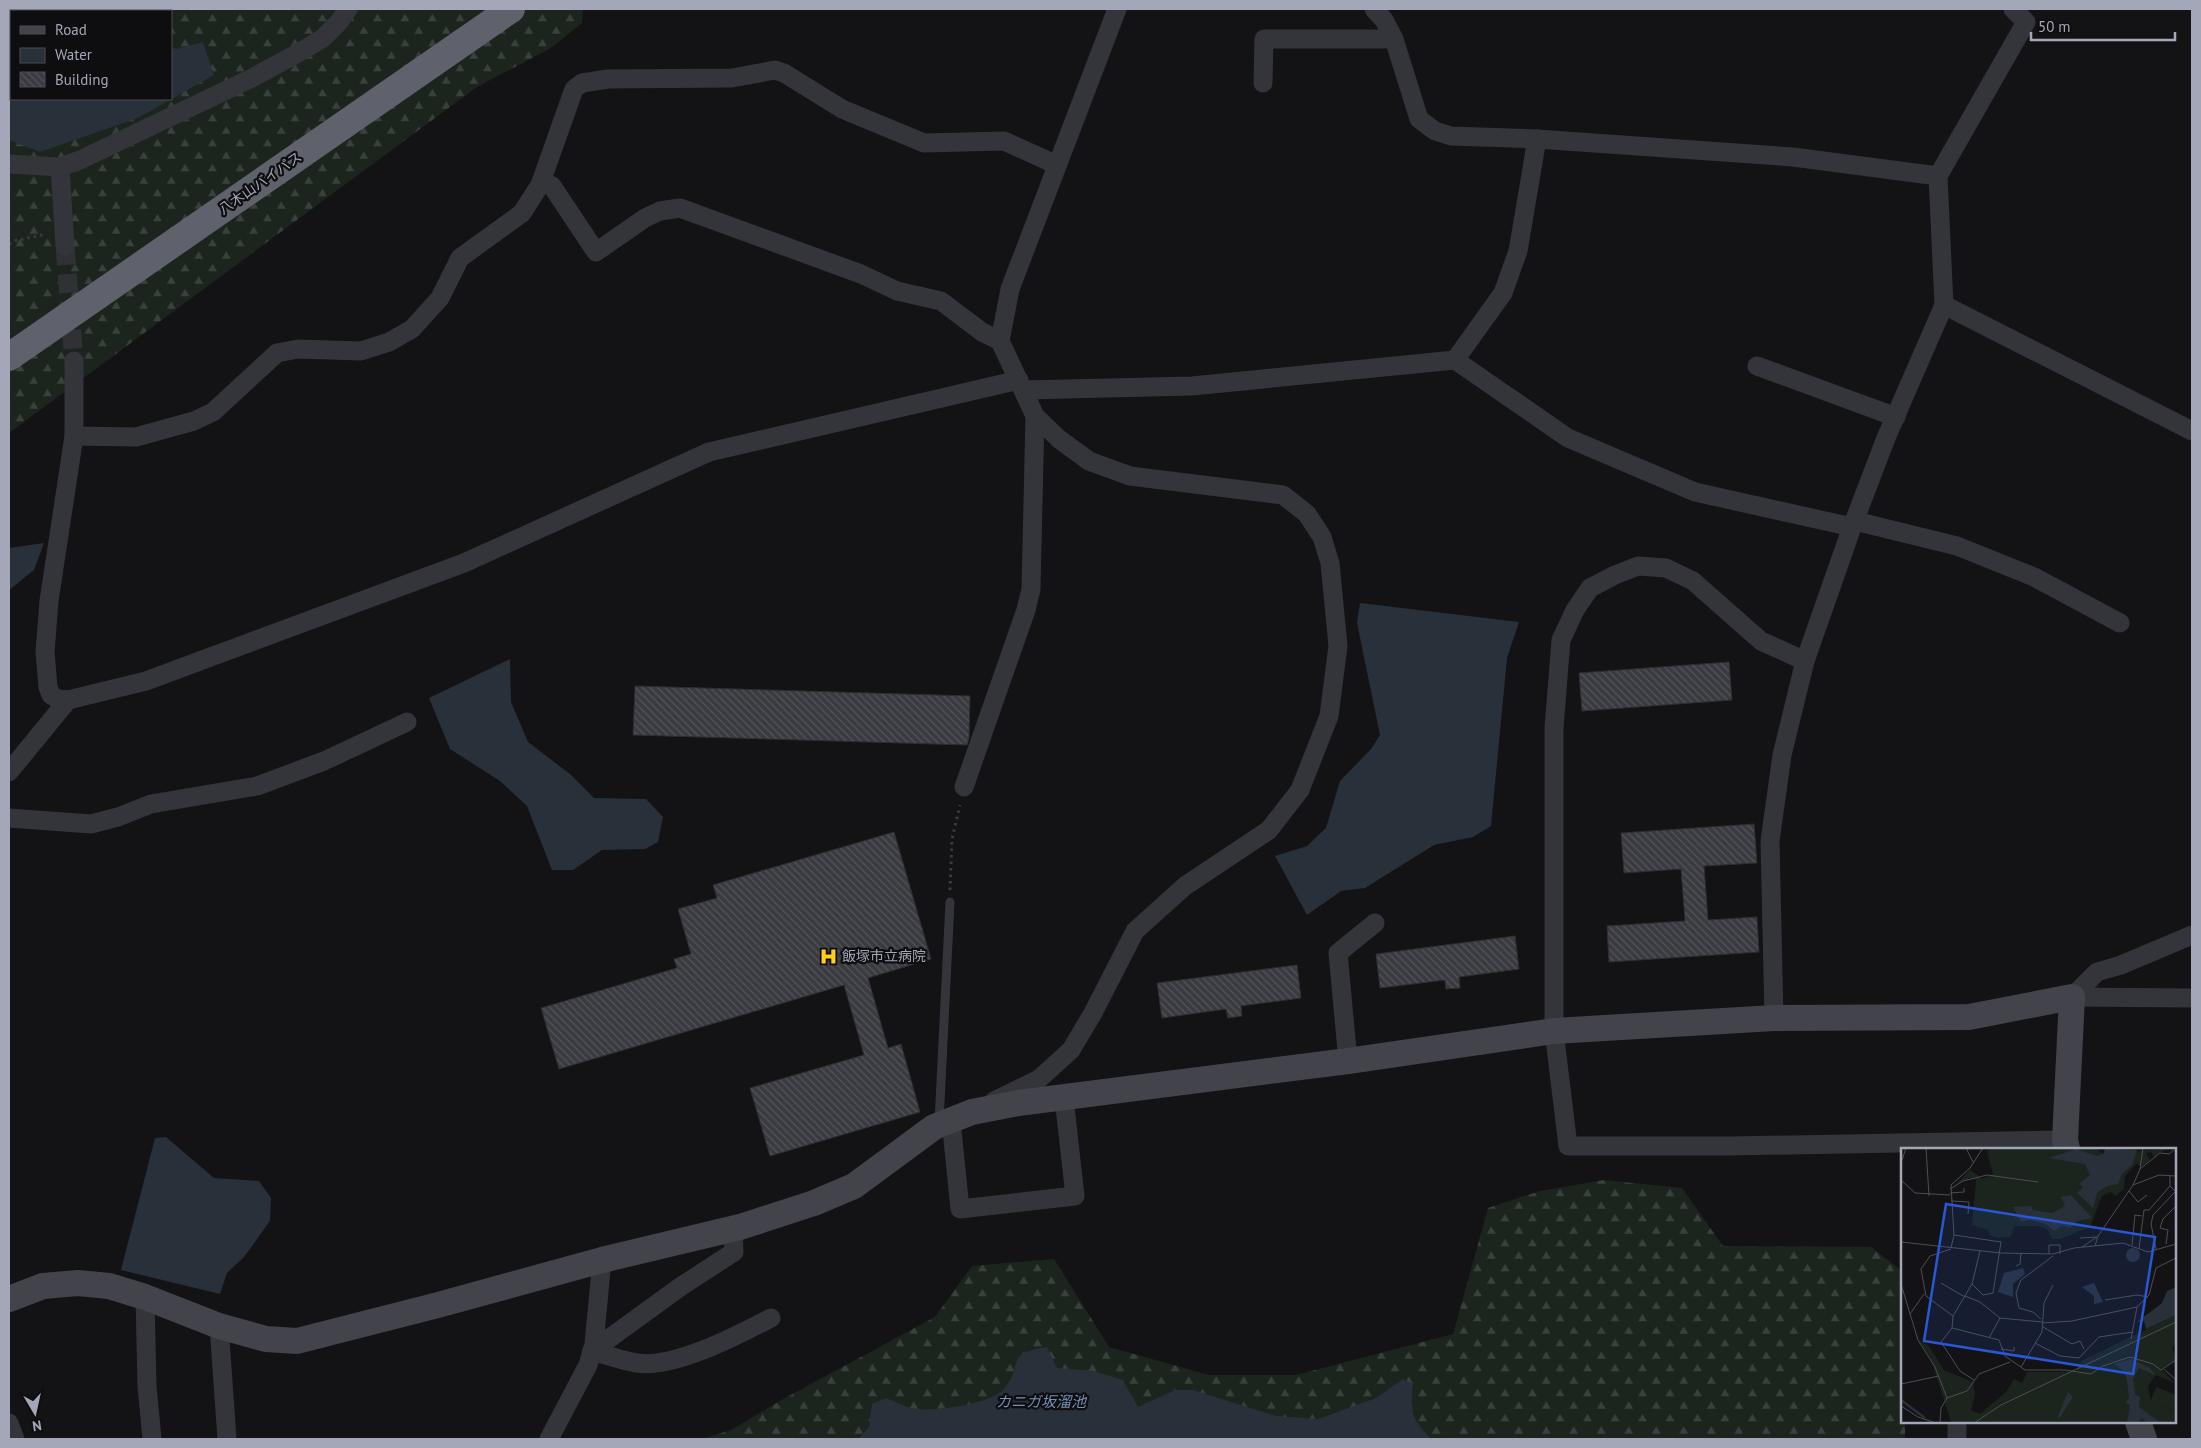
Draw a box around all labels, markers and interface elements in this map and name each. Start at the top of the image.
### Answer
legend [10,10,172,100]
scale bar [2031,10,2175,42]
text: 50 m [2038,17,2071,36]
text: Road [55,20,87,39]
text: Water [55,45,92,64]
text: Building [55,70,109,89]
street label: 八木山バイパス [215,148,305,218]
hospital icon: 飯塚市立病院 [818,946,838,966]
place label: 飯塚市立病院 [842,947,926,965]
inset map [1901,1148,2176,1423]
north arrow [10,1388,60,1438]
water label: カニガ坂溜池 [996,1392,1088,1411]
text: N [31,1416,43,1435]

